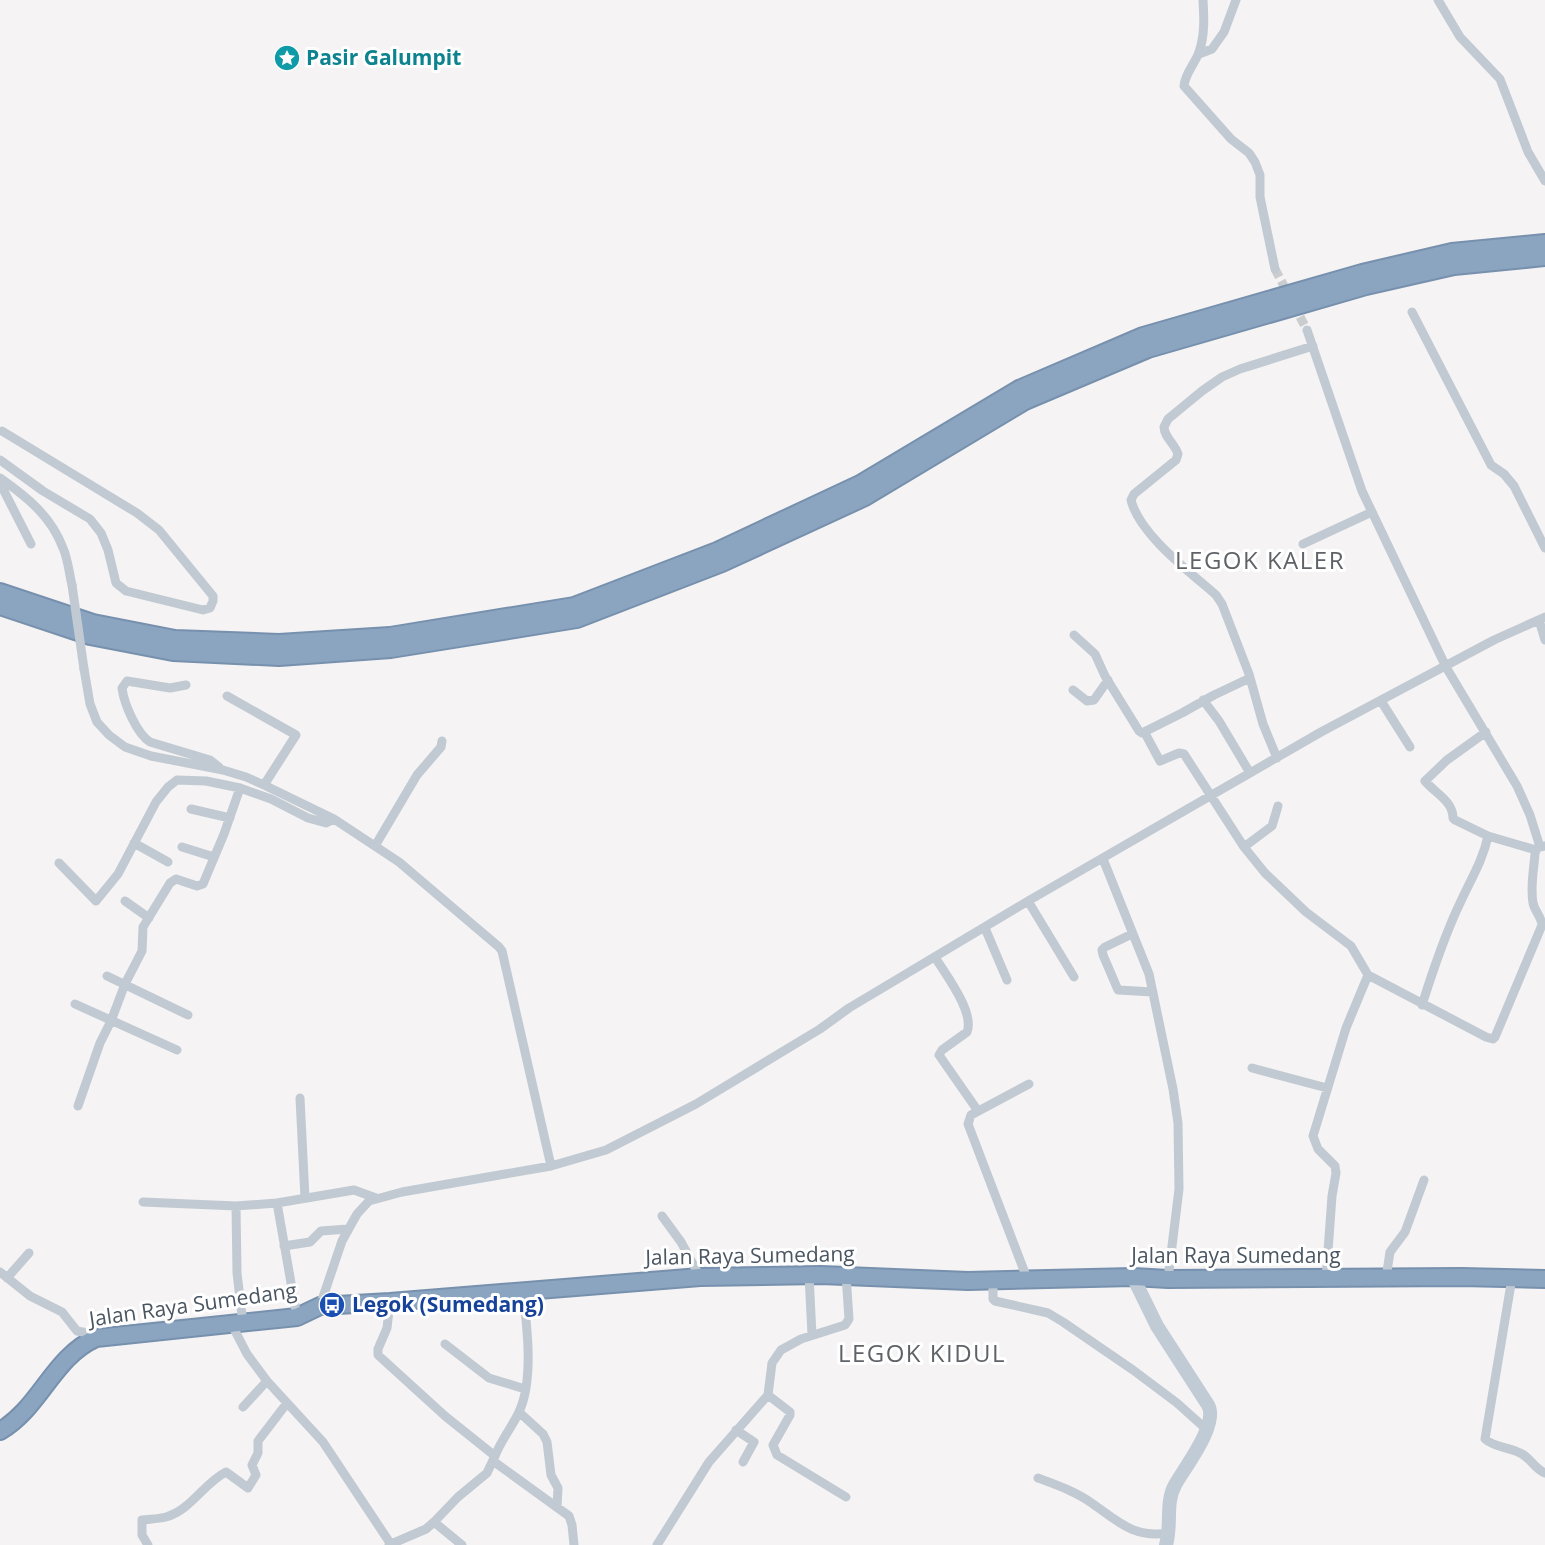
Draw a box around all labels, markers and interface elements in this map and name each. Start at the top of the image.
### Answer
place icon: Pasir Galumpit [272,43,302,73]
place label: Pasir Galumpit [306,43,461,71]
district label: LEGOK KALER [1175,543,1345,576]
street label: Jalan Raya Sumedang [643,1239,855,1271]
street label: Jalan Raya Sumedang [1129,1241,1341,1269]
street label: Jalan Raya Sumedang [85,1276,298,1333]
bus stop icon: Legok (Sumedang) [317,1290,347,1320]
place label: Legok (Sumedang) [352,1290,544,1318]
district label: LEGOK KIDUL [838,1336,1006,1369]

